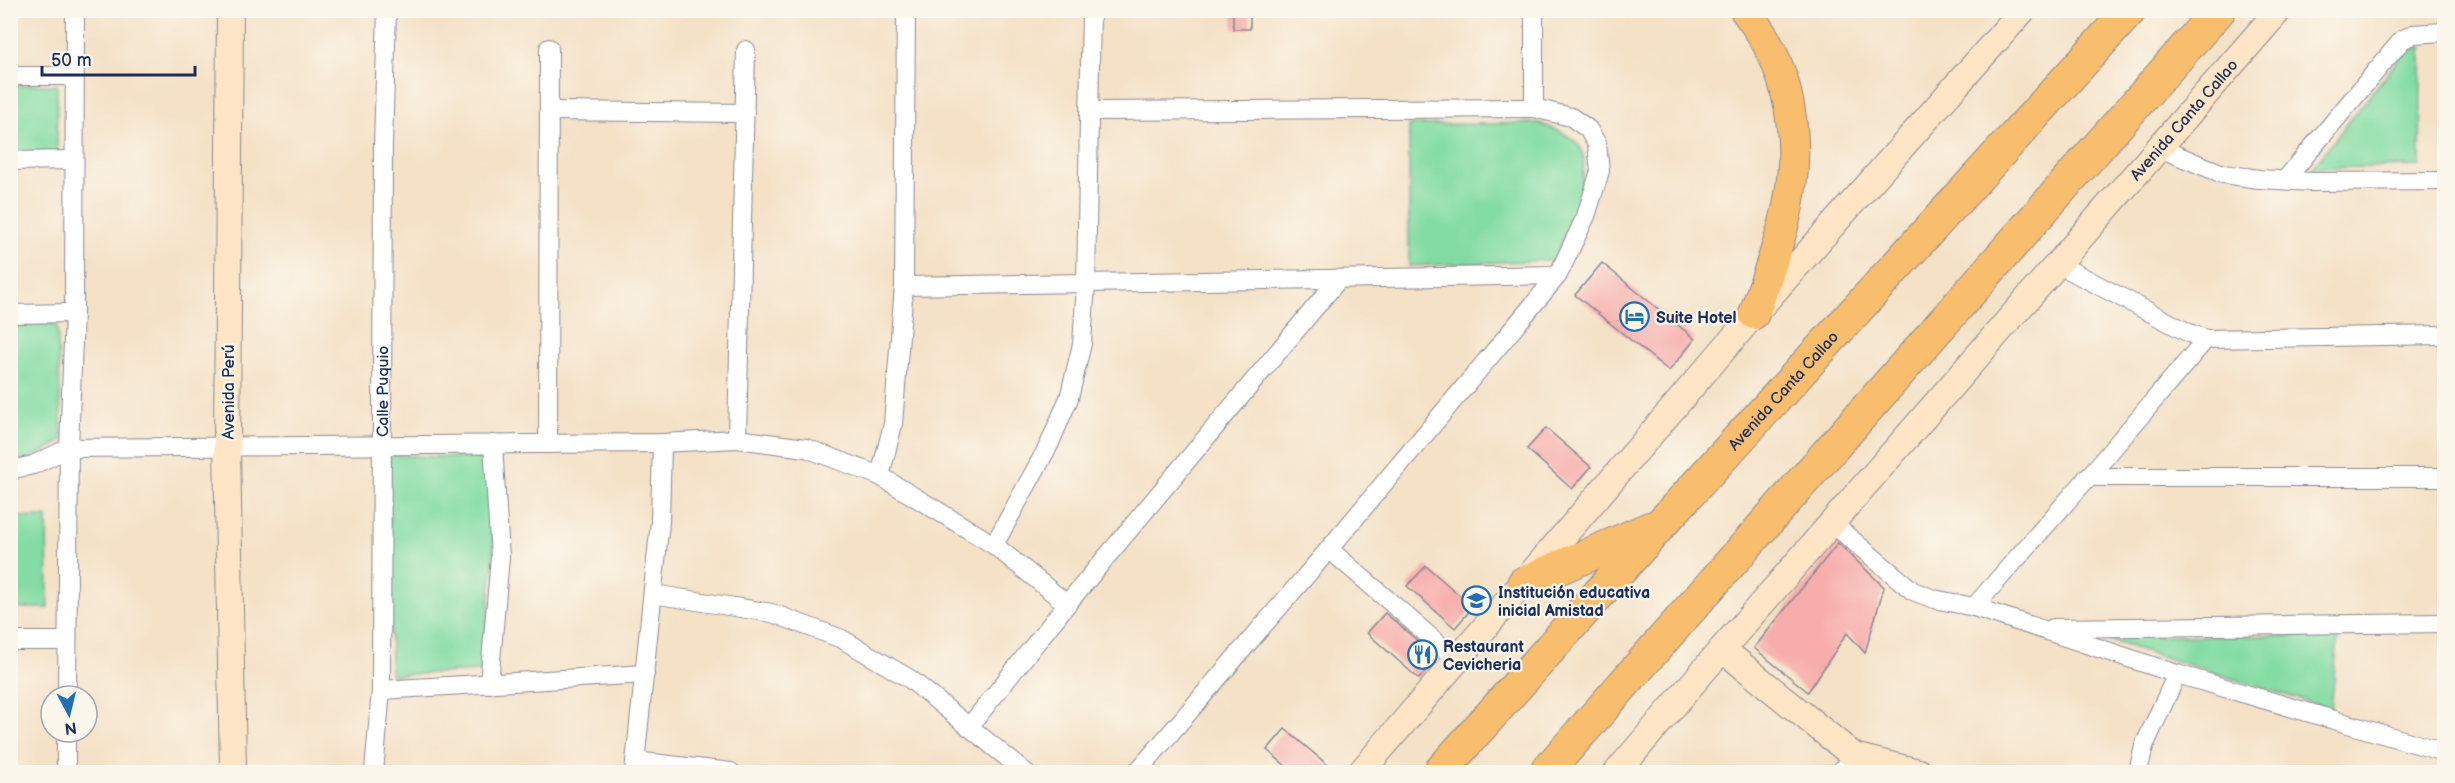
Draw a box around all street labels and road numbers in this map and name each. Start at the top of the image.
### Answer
street label: Avenida Canta Callao [2127,56,2243,185]
street label: Avenida Canta Callao [1725,328,1843,455]
street label: Avenida Perú [220,344,239,440]
street label: Calle Puquio [374,346,393,437]

